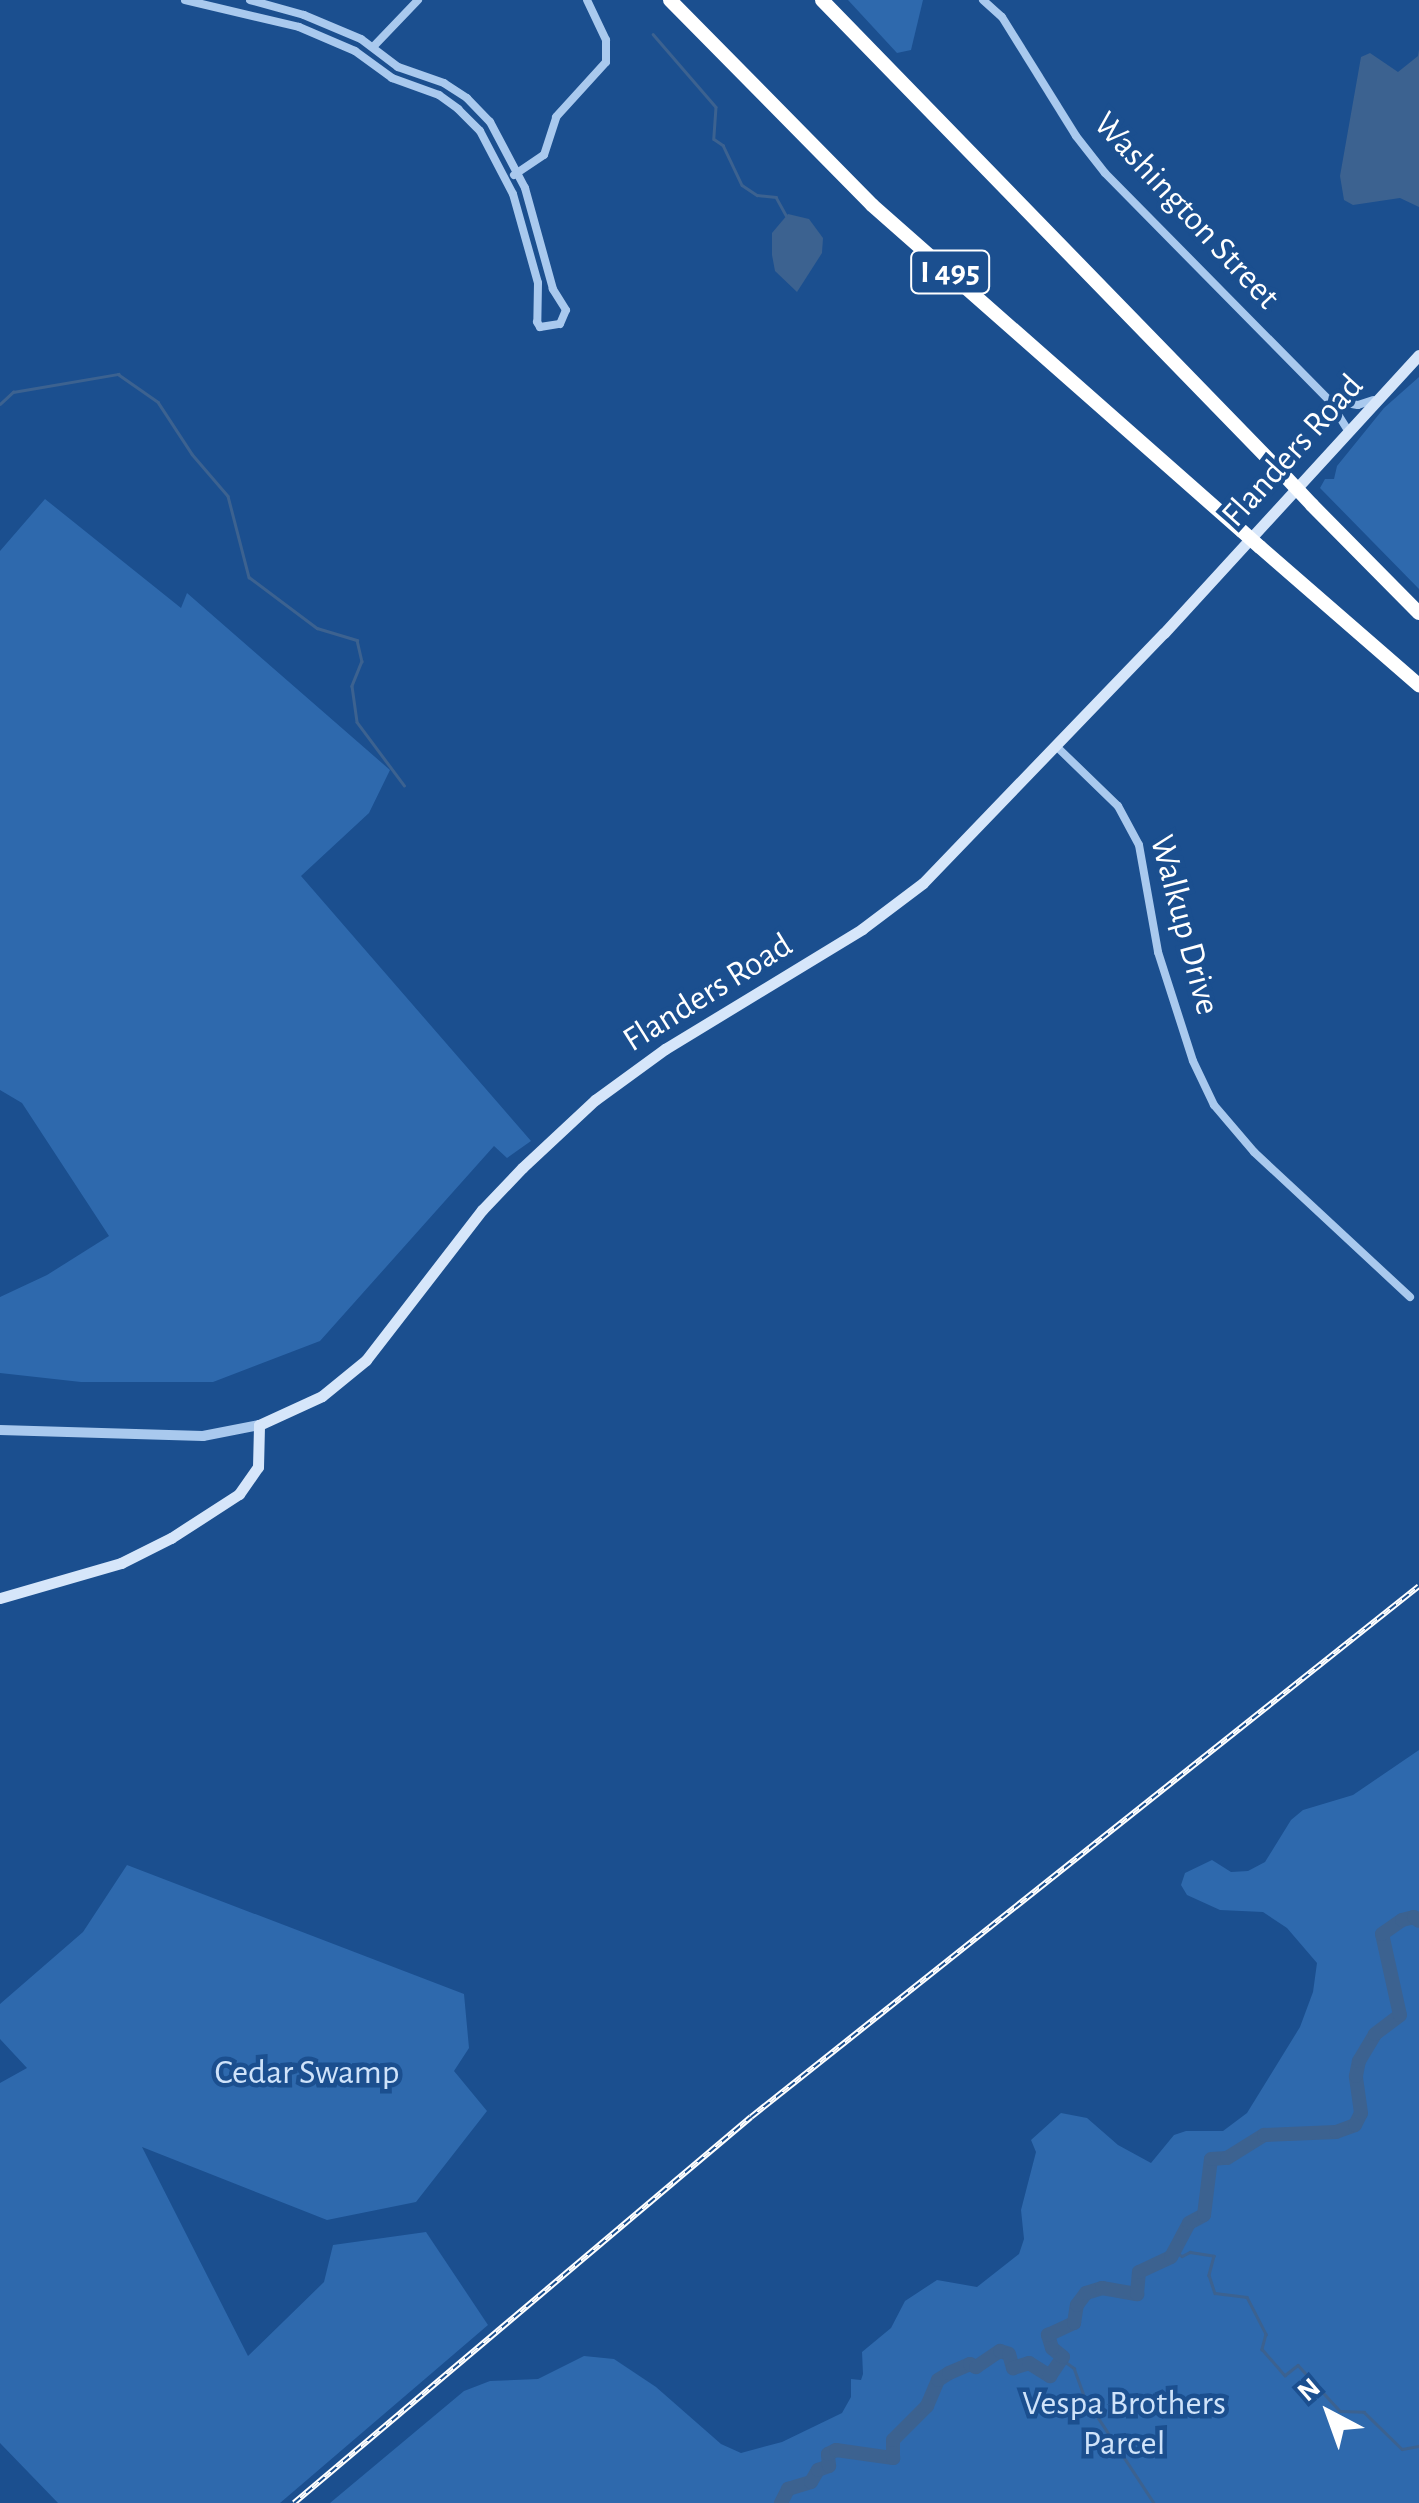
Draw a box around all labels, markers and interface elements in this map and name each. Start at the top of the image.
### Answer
street label: Washington Street [1084,104,1288,318]
road number: I 495 [910,245,990,299]
street label: Flanders Road [1213,366,1373,536]
street label: Walkup Drive [1140,831,1228,1019]
street label: Flanders Road [616,924,800,1062]
park label: Cedar Swamp [214,2052,400,2094]
north arrow [1279,2363,1379,2463]
text: N [1293,2373,1326,2407]
park label: Vespa Brothers Parcel [1022,2383,1226,2465]

